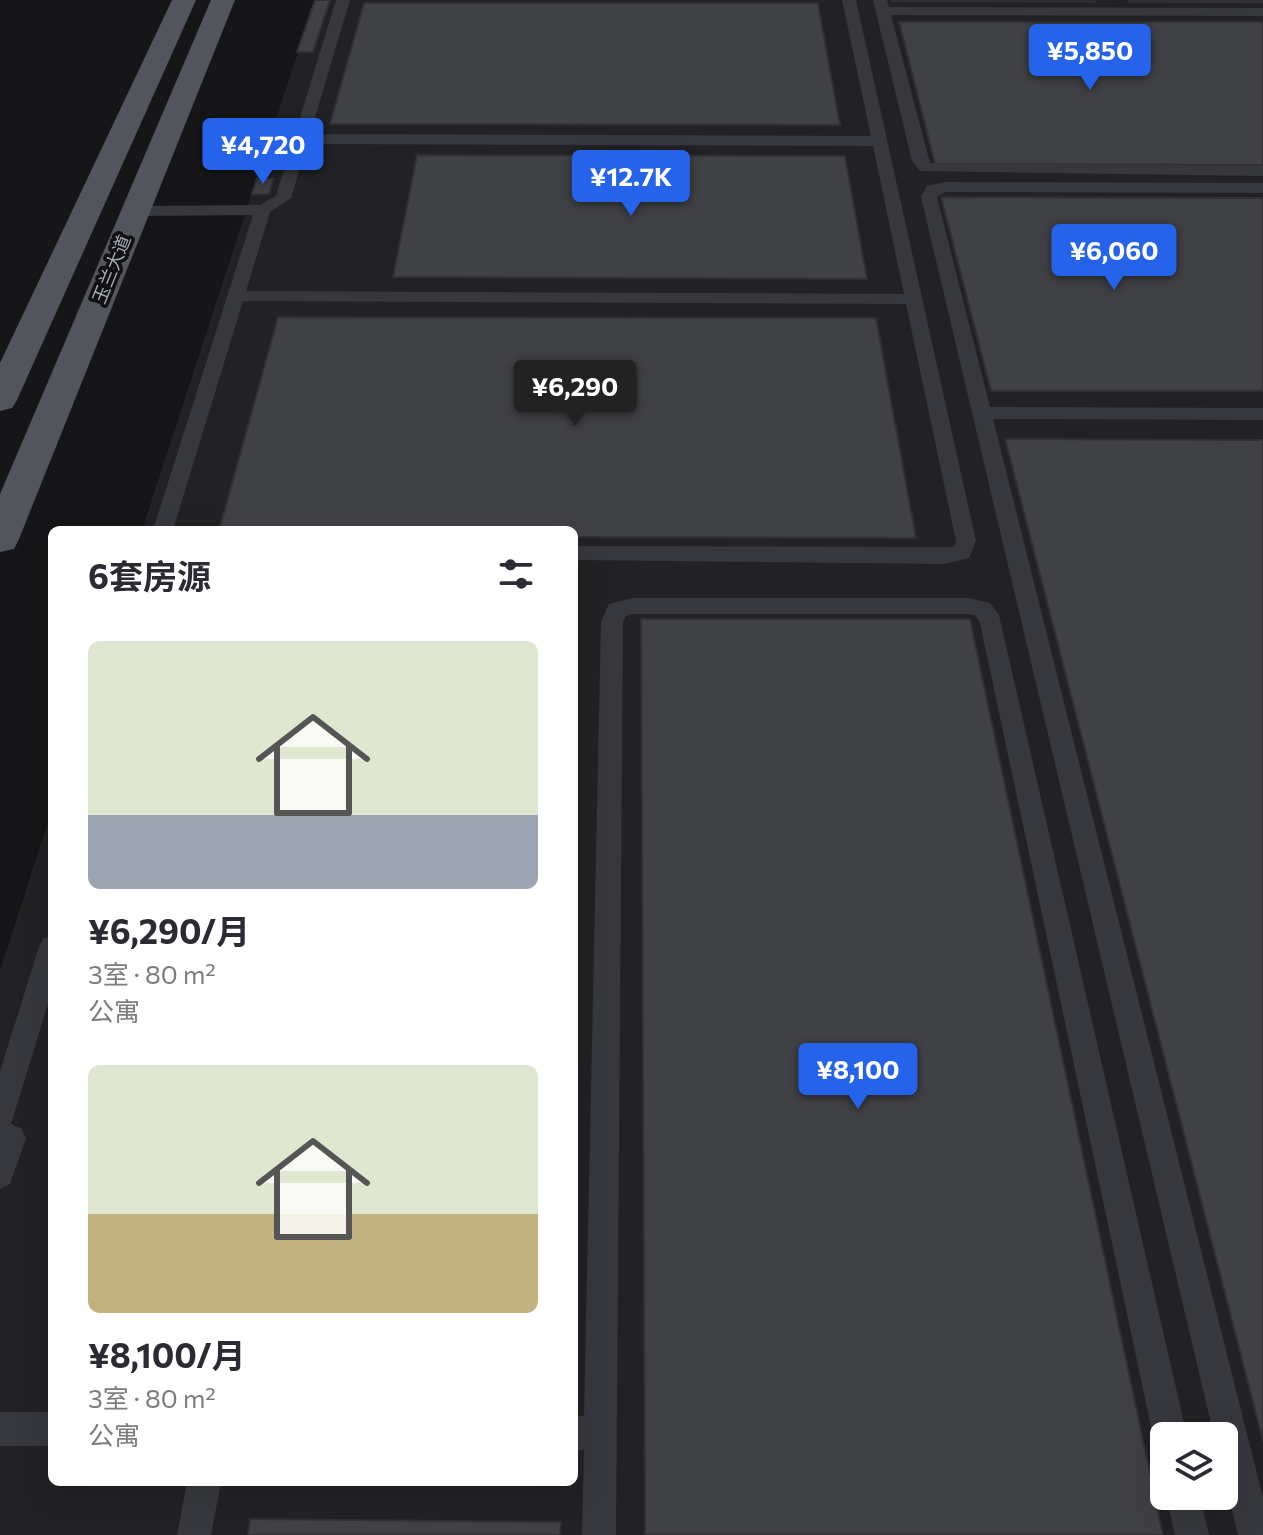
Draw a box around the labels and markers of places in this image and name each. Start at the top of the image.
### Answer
pin: ¥5,850 [1025,24,1155,92]
pin: ¥4,720 [198,118,328,186]
pin: ¥12.7K [566,150,696,218]
pin: ¥6,060 [1049,224,1179,292]
pin: ¥6,290 [510,360,640,428]
pin: ¥8,100 [793,1043,923,1111]

